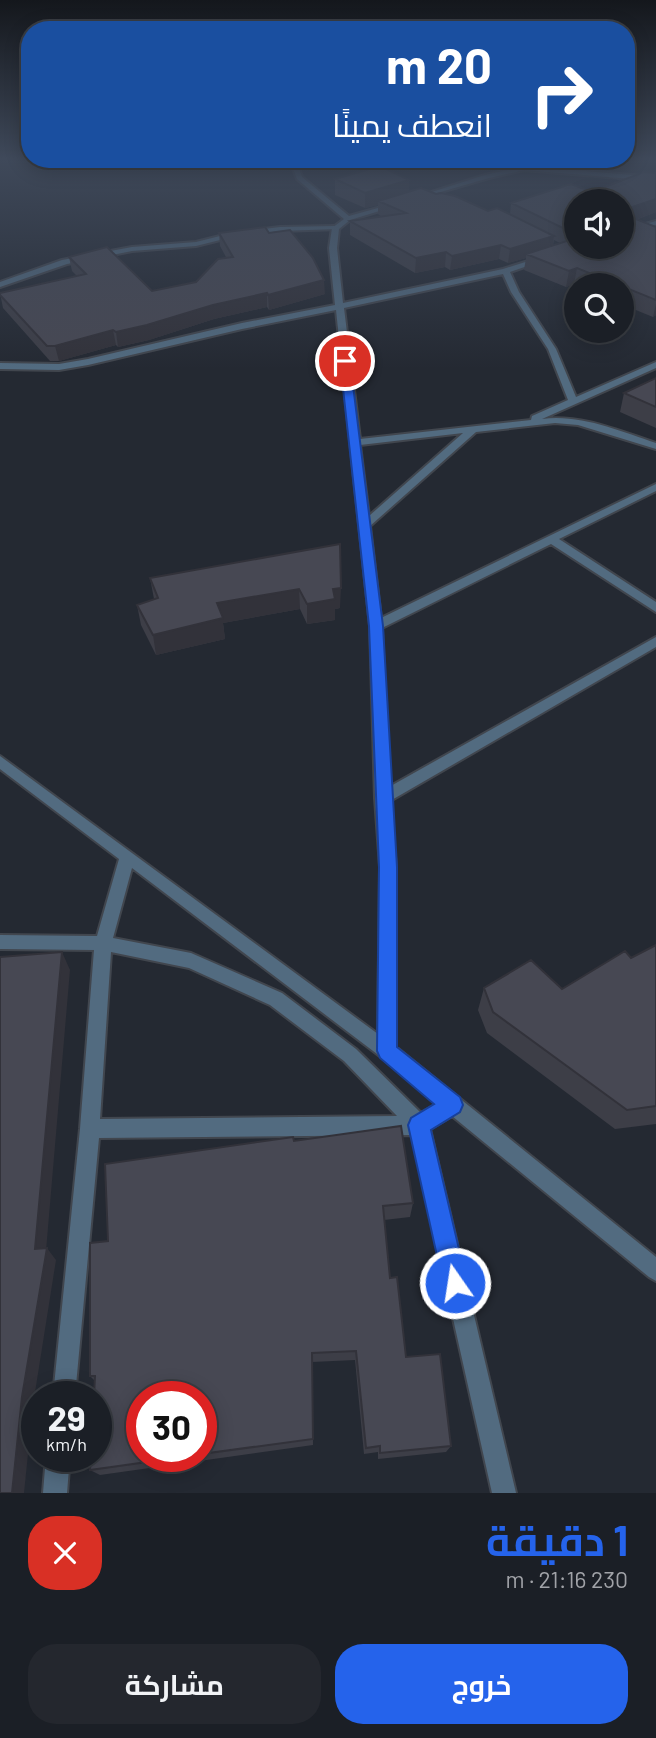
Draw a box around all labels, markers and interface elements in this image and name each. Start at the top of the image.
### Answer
text: 20 m [386,35,492,94]
icon: right [516,49,607,140]
text: انعطف يمينًا [332,105,492,143]
map controls [564,189,634,343]
button: sound [564,189,634,259]
button: search [564,273,634,343]
pin [315,331,375,391]
icon: arrive [326,342,364,380]
position arrow [418,1246,492,1320]
speed limit sign: 30 [126,1381,217,1472]
text: 29 [47,1396,86,1438]
text: km/h [46,1433,87,1455]
text: 1 دقيقة [486,1514,628,1564]
button: close [28,1516,102,1590]
text: 230 m · 21:16 [506,1565,628,1593]
button: مشاركة [28,1644,321,1724]
button: خروج [335,1644,628,1724]

